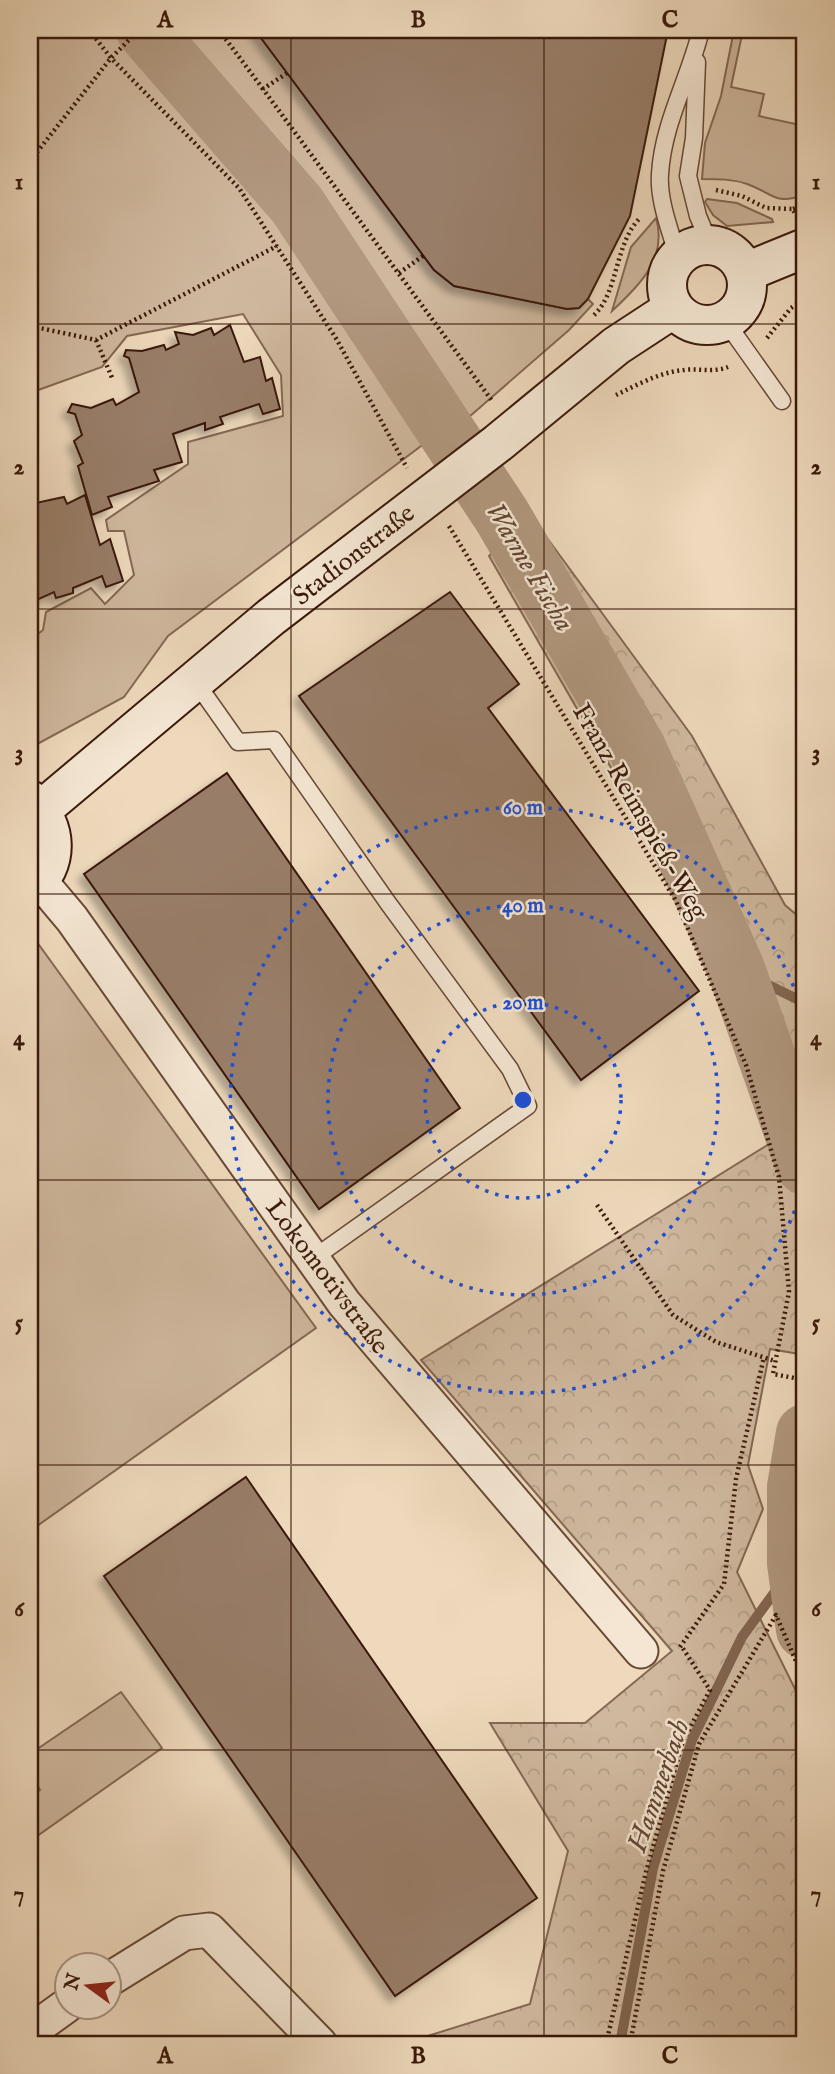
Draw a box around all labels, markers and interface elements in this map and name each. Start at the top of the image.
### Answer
text: A [156,6,174,35]
text: B [410,6,426,35]
text: C [662,6,679,35]
text: 1 [15,168,23,197]
text: 1 [812,168,820,197]
text: 2 [14,453,25,482]
text: 2 [811,453,822,482]
water label: Warme Fischa [477,496,581,638]
street label: Stadionstraße [286,497,422,613]
street label: Franz Reimspieß-Weg [564,698,715,926]
text: 3 [15,739,23,768]
text: 3 [812,739,820,768]
text: 60 m [503,795,544,822]
text: 40 m [502,893,544,920]
text: 20 m [503,990,544,1017]
text: 4 [13,1024,25,1053]
text: 4 [810,1024,822,1053]
centre of rings [511,1088,535,1112]
street label: Lokomotivstraße [258,1193,396,1361]
text: 5 [15,1309,24,1338]
text: 5 [812,1309,821,1338]
text: 6 [14,1595,25,1624]
text: 6 [811,1595,822,1624]
water label: Hammerbach [620,1715,698,1857]
text: 7 [14,1880,24,1909]
text: 7 [811,1880,821,1909]
north arrow [52,1952,122,2022]
text: N [60,1971,87,1994]
text: A [156,2042,174,2071]
text: B [410,2042,426,2071]
text: C [662,2042,679,2071]

